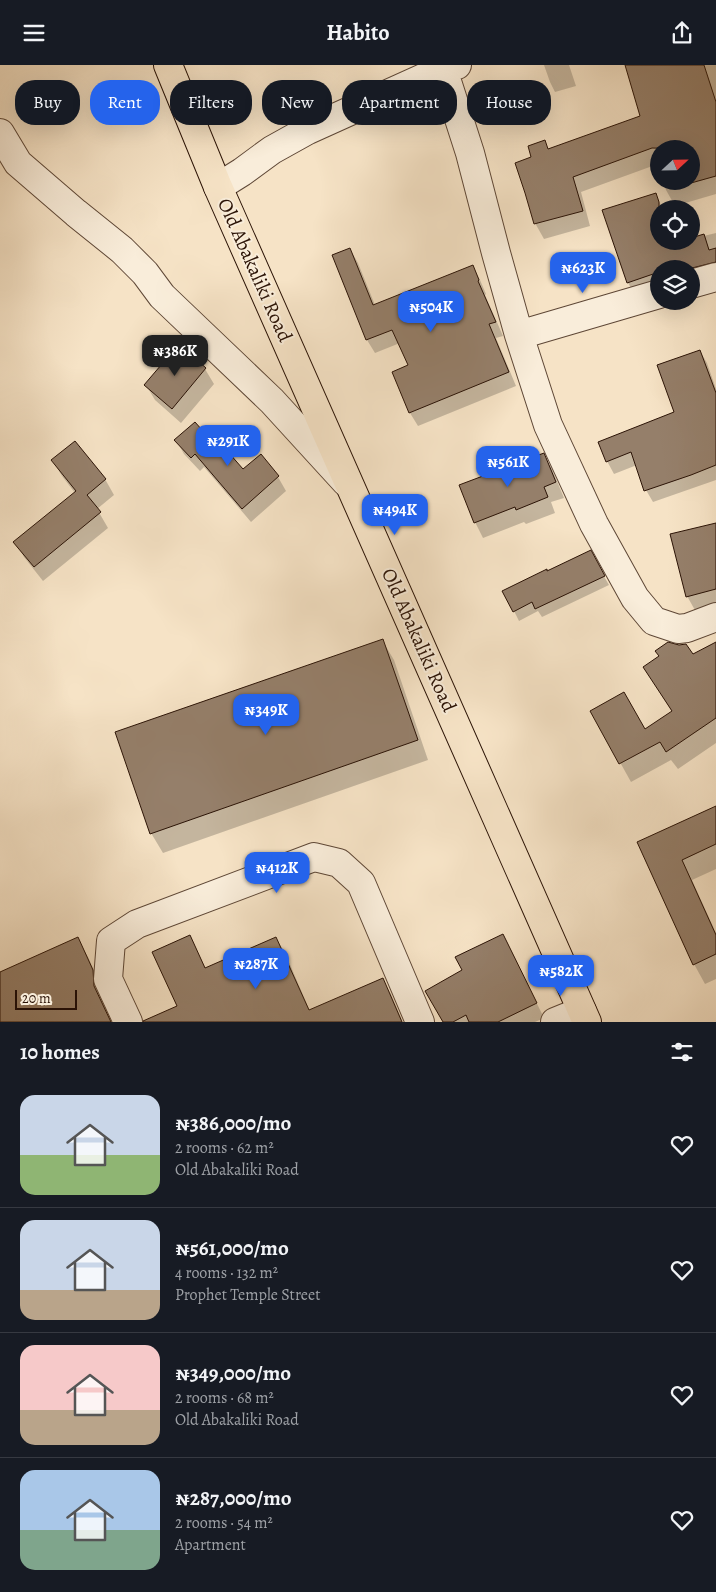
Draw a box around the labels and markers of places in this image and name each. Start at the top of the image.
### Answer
pin: ₦623K [548,251,618,294]
pin: ₦504K [396,291,466,333]
pin: ₦386K [140,335,210,377]
pin: ₦291K [193,425,263,467]
pin: ₦561K [473,445,543,488]
pin: ₦494K [360,493,430,536]
pin: ₦349K [231,693,301,736]
pin: ₦412K [242,851,312,894]
pin: ₦287K [221,947,291,990]
pin: ₦582K [526,955,596,997]

